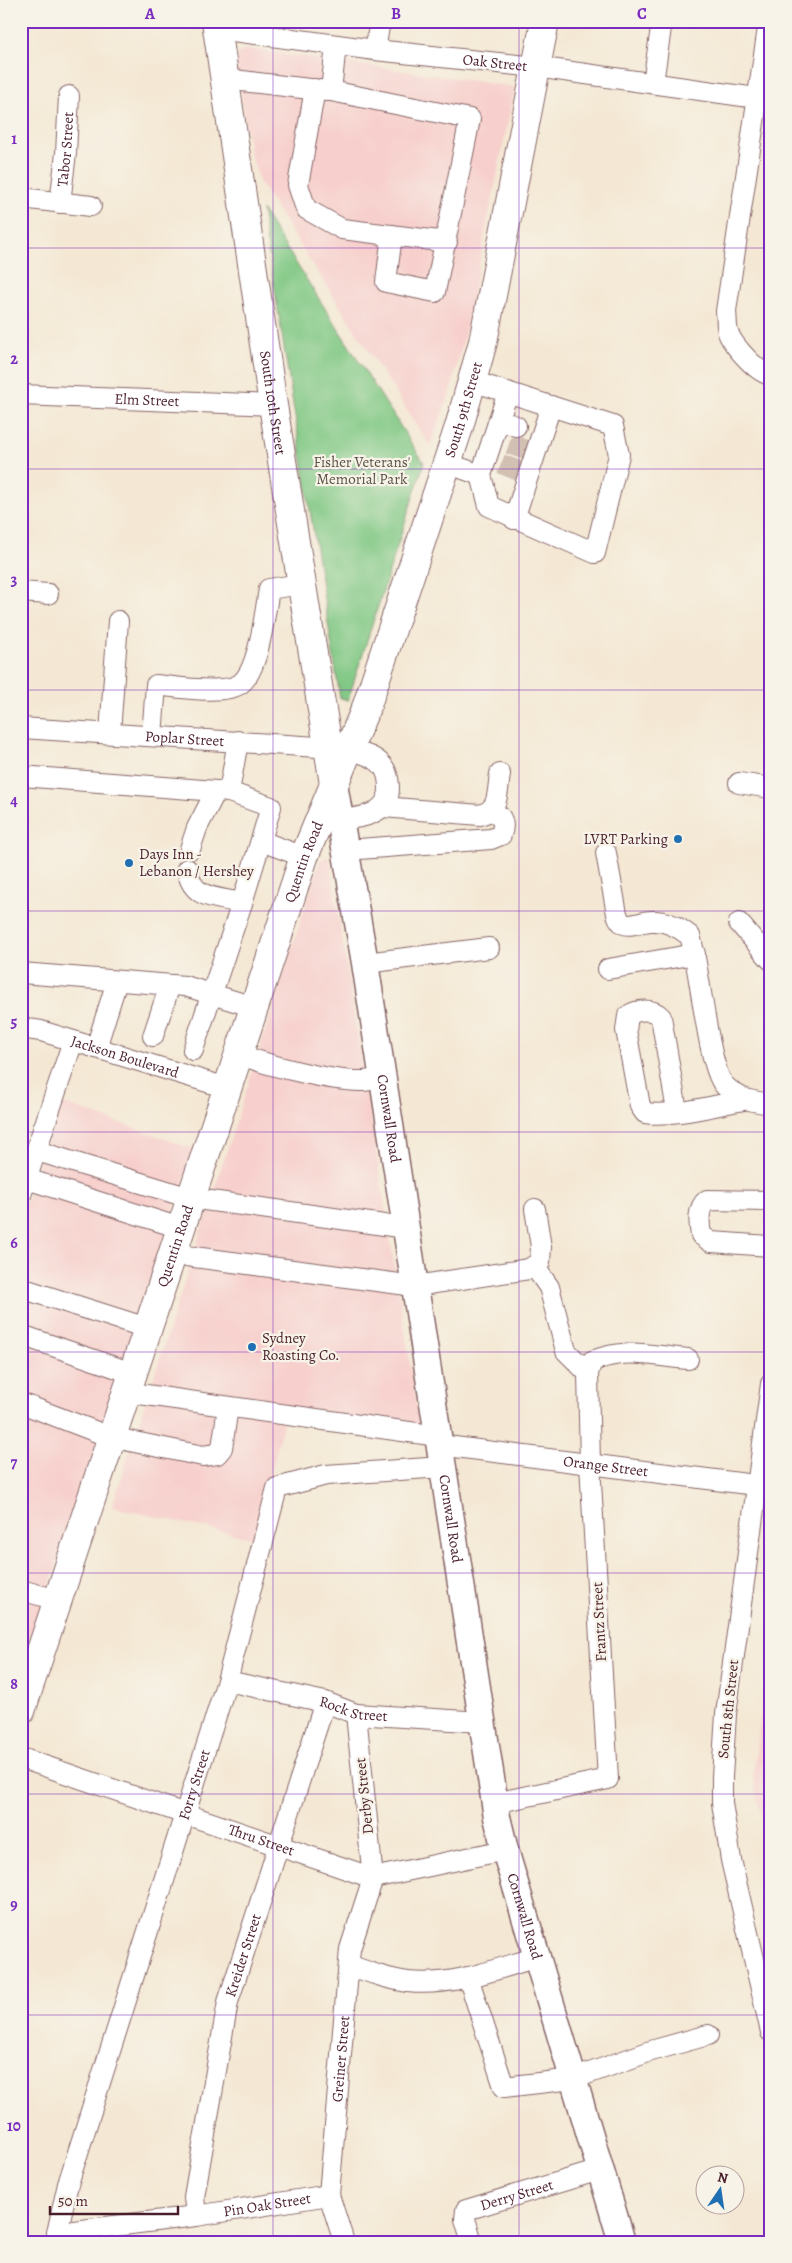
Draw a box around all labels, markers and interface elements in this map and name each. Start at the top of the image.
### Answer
text: A [144,3,156,25]
text: B [391,3,401,25]
text: C [637,3,647,25]
street label: Oak Street [462,49,528,76]
street label: Tabor Street [52,111,78,188]
text: 1 [11,128,17,150]
text: 2 [10,348,18,370]
street label: South 10th Street [255,349,291,456]
street label: South 9th Street [440,359,487,460]
street label: Elm Street [114,389,180,411]
park label: Fisher Veterans' Memorial Park [314,452,410,489]
text: 3 [11,569,18,591]
street label: Poplar Street [144,726,225,751]
text: 4 [10,790,18,812]
street label: Quentin Road [280,817,328,905]
place label: LVRT Parking [583,829,668,849]
marker: LVRT Parking [672,833,684,845]
place label: Days Inn - Lebanon / Hershey [139,844,254,881]
marker: Days Inn - Lebanon / Hershey [123,857,135,869]
text: 5 [11,1011,18,1033]
street label: Jackson Boulevard [68,1031,182,1083]
street label: Cornwall Road [372,1073,406,1165]
street label: Quentin Road [152,1201,198,1289]
text: 6 [10,1232,18,1254]
place label: Sydney Roasting Co. [262,1328,340,1365]
marker: Sydney Roasting Co. [246,1341,258,1353]
street label: Orange Street [562,1451,649,1481]
text: 7 [11,1452,18,1474]
street label: Cornwall Road [434,1473,468,1565]
street label: Frantz Street [587,1582,611,1662]
street label: South 8th Street [713,1659,743,1759]
text: 8 [10,1673,18,1695]
street label: Rock Street [318,1691,388,1726]
street label: Forry Street [174,1747,215,1822]
street label: Derby Street [350,1757,378,1835]
street label: Thru Street [226,1819,297,1861]
street label: Cornwall Road [502,1871,547,1963]
text: 9 [10,1894,18,1916]
street label: Kreider Street [220,1911,266,2000]
street label: Greiner Street [327,2015,354,2103]
text: 10 [7,2115,21,2137]
north arrow [694,2166,744,2216]
text: N [716,2167,730,2188]
street label: Derry Street [478,2174,556,2215]
scale bar [50,2183,178,2215]
street label: Pin Oak Street [222,2188,312,2222]
text: 50 m [58,2191,88,2211]

